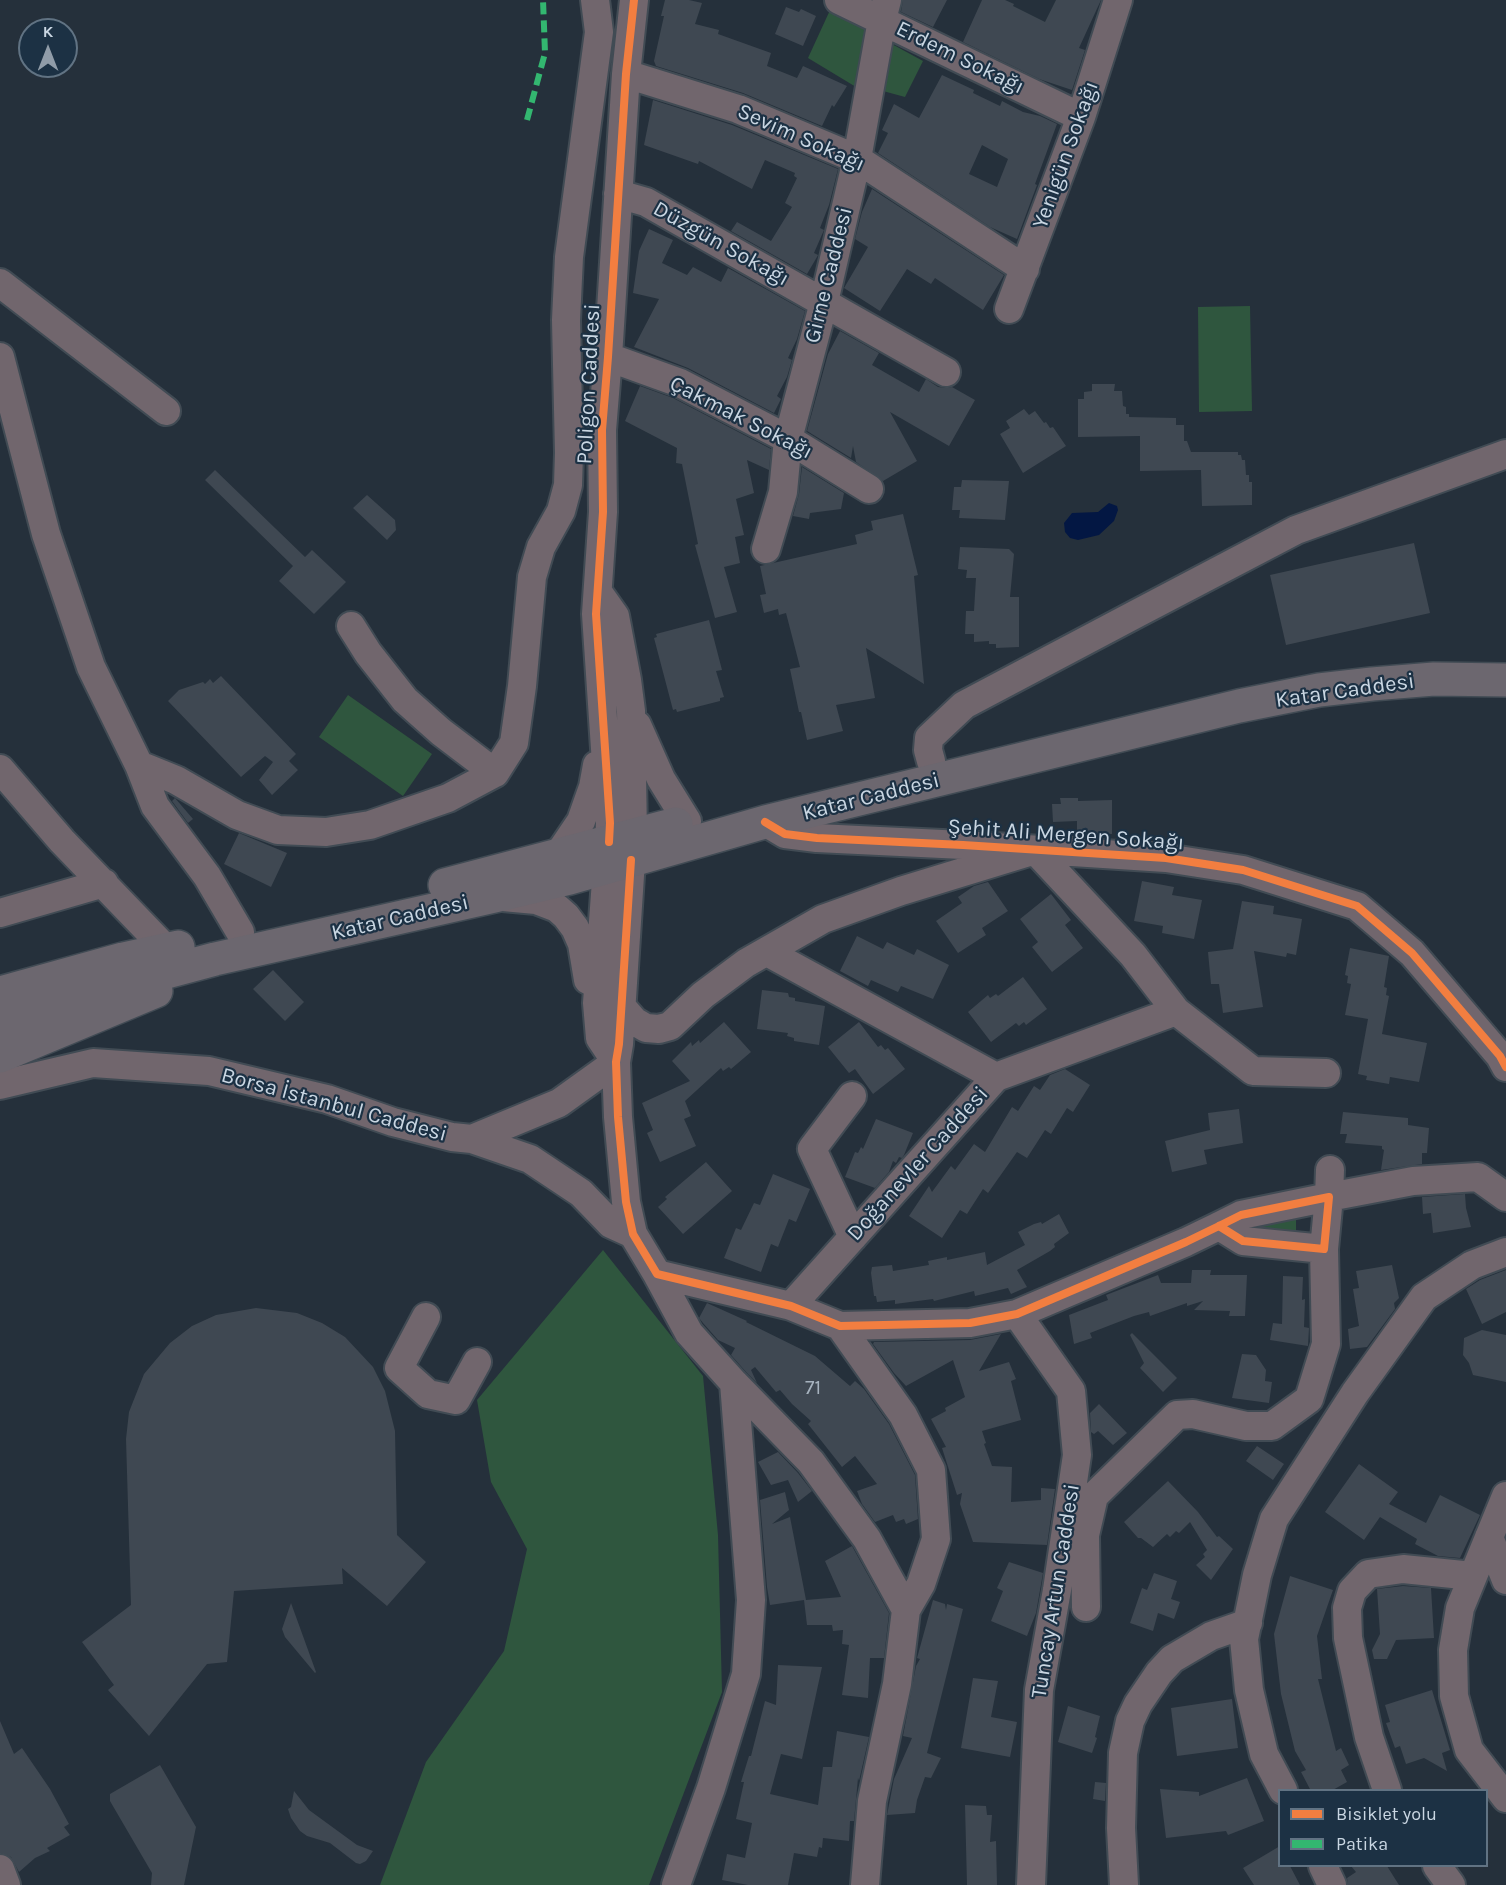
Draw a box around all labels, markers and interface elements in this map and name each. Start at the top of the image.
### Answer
street label: Erdem Sokağı [892,16,1028,100]
north arrow [18,18,78,78]
text: K [43,22,53,41]
street label: Yenigün Sokağı [1027,78,1105,232]
street label: Sevim Sokağı [733,98,869,178]
street label: Düzgün Sokağı [648,196,794,292]
street label: Girne Caddesi [799,204,859,346]
street label: Poligon Caddesi [572,303,606,465]
street label: Çakmak Sokağı [665,371,817,465]
street label: Katar Caddesi [1274,668,1416,714]
street label: Katar Caddesi [800,767,942,827]
street label: Şehit Ali Mergen Sokağı [947,814,1185,856]
street label: Katar Caddesi [329,889,471,947]
street label: Borsa İstanbul Caddesi [218,1062,450,1148]
street label: Doğanevler Caddesi [842,1081,994,1247]
house number: 71 [805,1376,821,1400]
street label: Tuncay Artun Caddesi [1026,1482,1086,1700]
legend [1278,1789,1488,1867]
text: Bisiklet yolu [1336,1803,1437,1825]
text: Patika [1336,1833,1388,1855]

